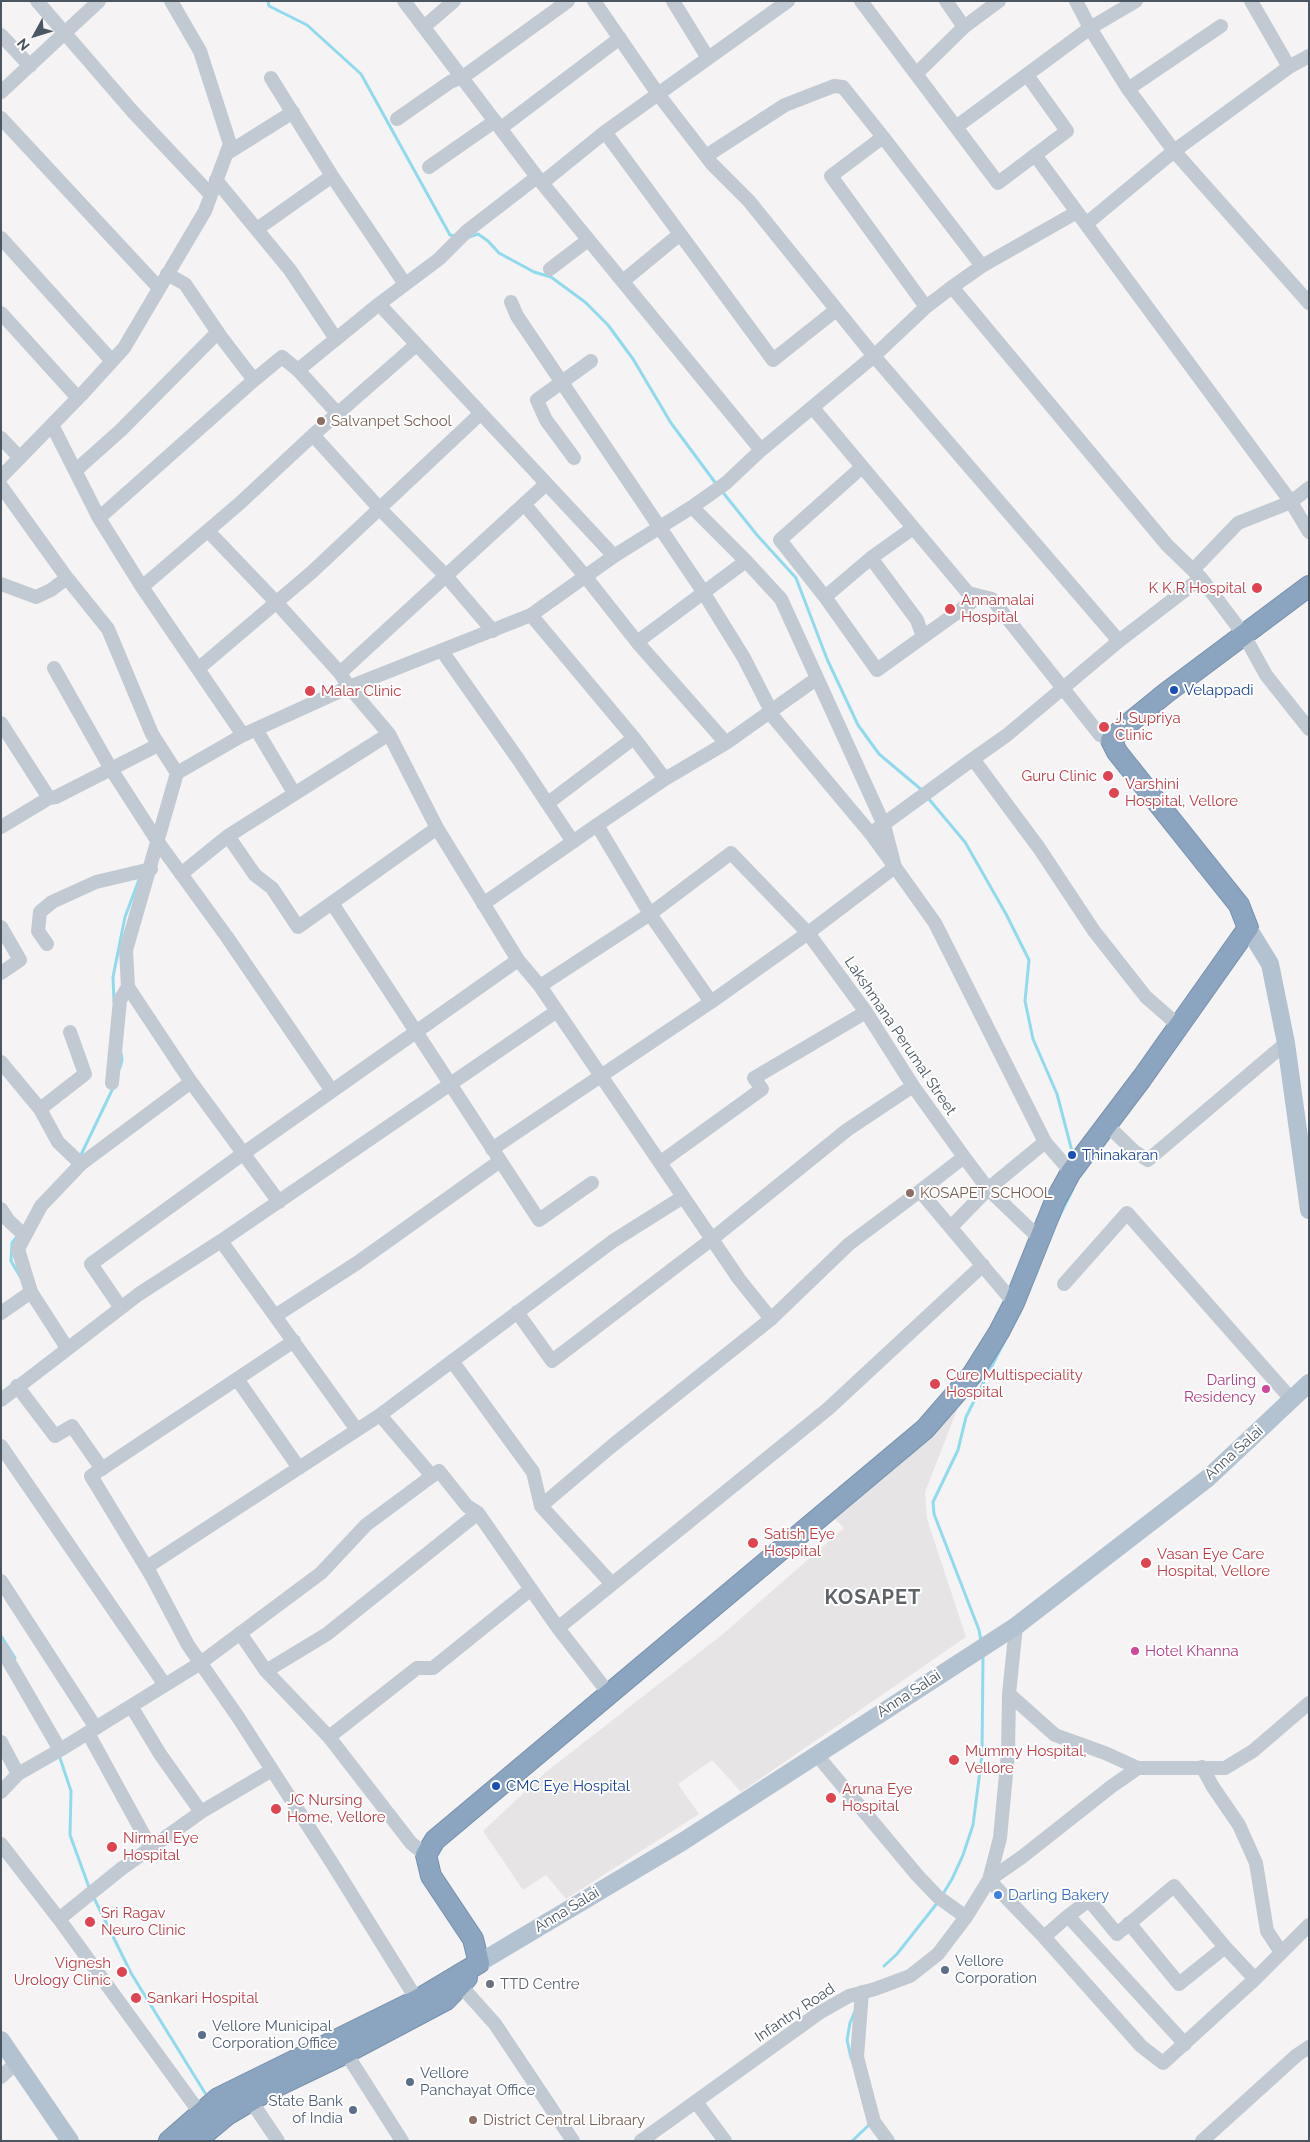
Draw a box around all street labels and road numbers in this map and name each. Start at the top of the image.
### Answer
street label: Lakshmana Perumal Street [840,953,960,1119]
street label: Anna Salai [1201,1422,1267,1484]
street label: Anna Salai [874,1667,944,1721]
street label: Anna Salai [531,1884,603,1936]
street label: Infantry Road [752,1980,838,2046]

